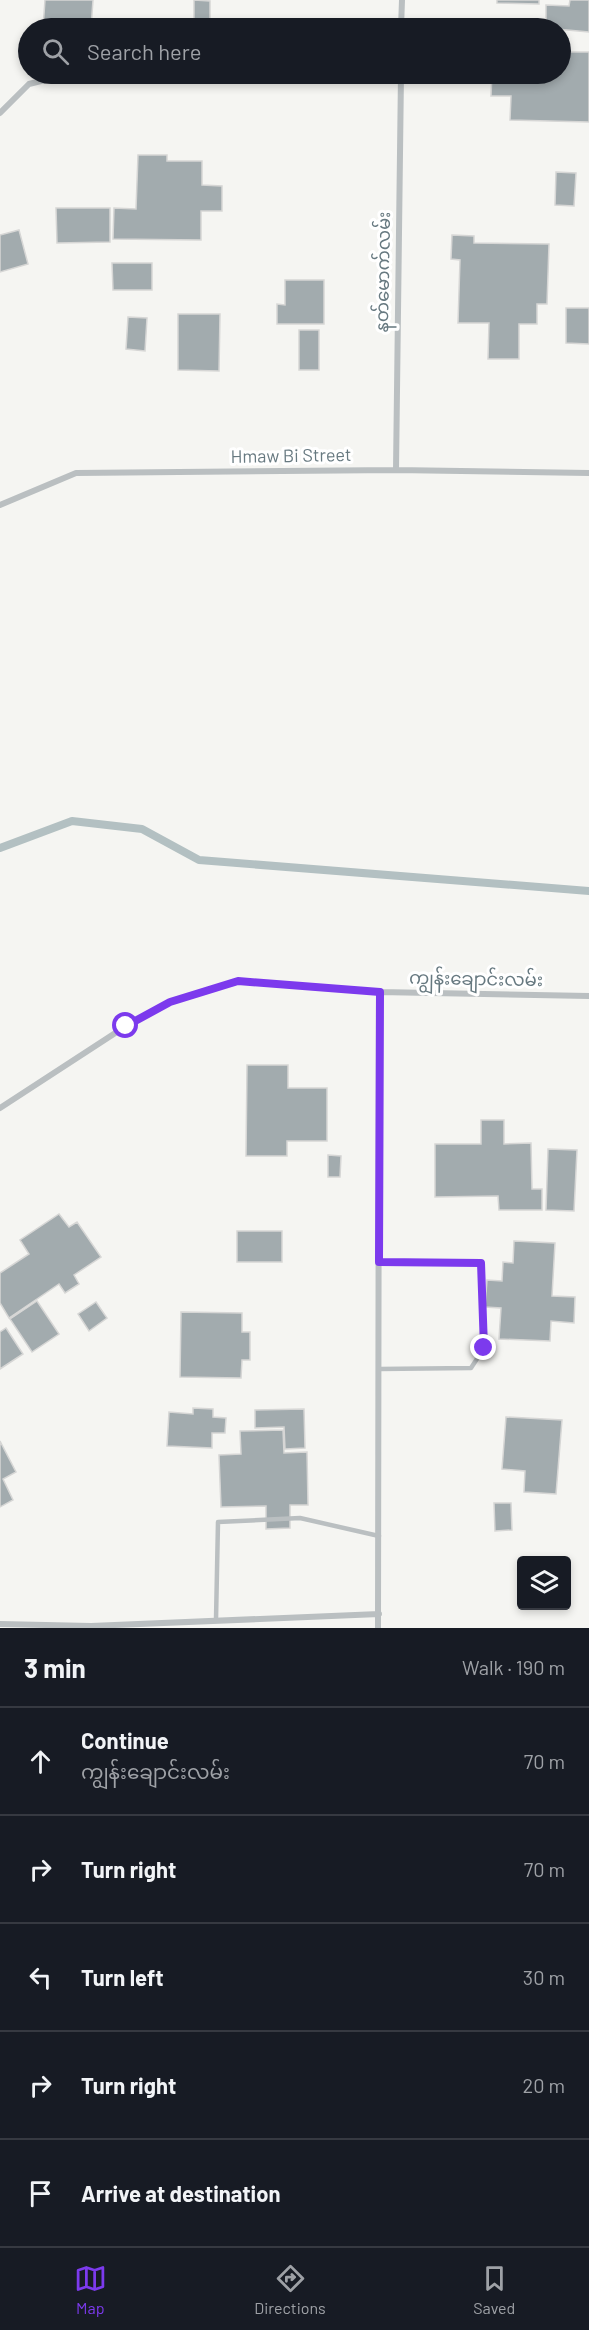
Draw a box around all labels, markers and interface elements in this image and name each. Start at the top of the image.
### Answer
search box [18,18,571,84]
icon: search [39,35,72,68]
text: Search here [87,38,201,64]
street label: နတ်မောက်လမ်း [369,211,399,333]
street label: Hmaw Bi Street [230,443,352,467]
street label: ကျွန်းချောင်းလမ်း [409,965,543,997]
route start [112,1012,138,1038]
route end [470,1334,496,1360]
map controls [517,1556,571,1610]
button: layers [517,1556,571,1610]
text: 3 min [24,1652,86,1683]
text: Walk · 190 m [462,1655,565,1679]
text: Continue [81,1727,169,1753]
icon: ahead [24,1745,57,1778]
text: 70 m [524,1749,565,1773]
text: ကျွန်းချောင်းလမ်း [81,1759,230,1783]
icon: right [24,1853,57,1886]
text: Turn right [81,1856,176,1882]
text: 70 m [524,1857,565,1881]
icon: left [24,1961,57,1994]
text: Turn left [81,1964,164,1990]
text: 30 m [523,1965,565,1989]
icon: right [24,2069,57,2102]
text: Turn right [81,2072,176,2098]
text: 20 m [522,2073,565,2097]
icon: arrive [24,2177,57,2210]
text: Arrive at destination [81,2180,280,2206]
tab: Map [74,2262,107,2317]
tab: Directions [254,2262,326,2317]
tab: Saved [473,2262,515,2317]

